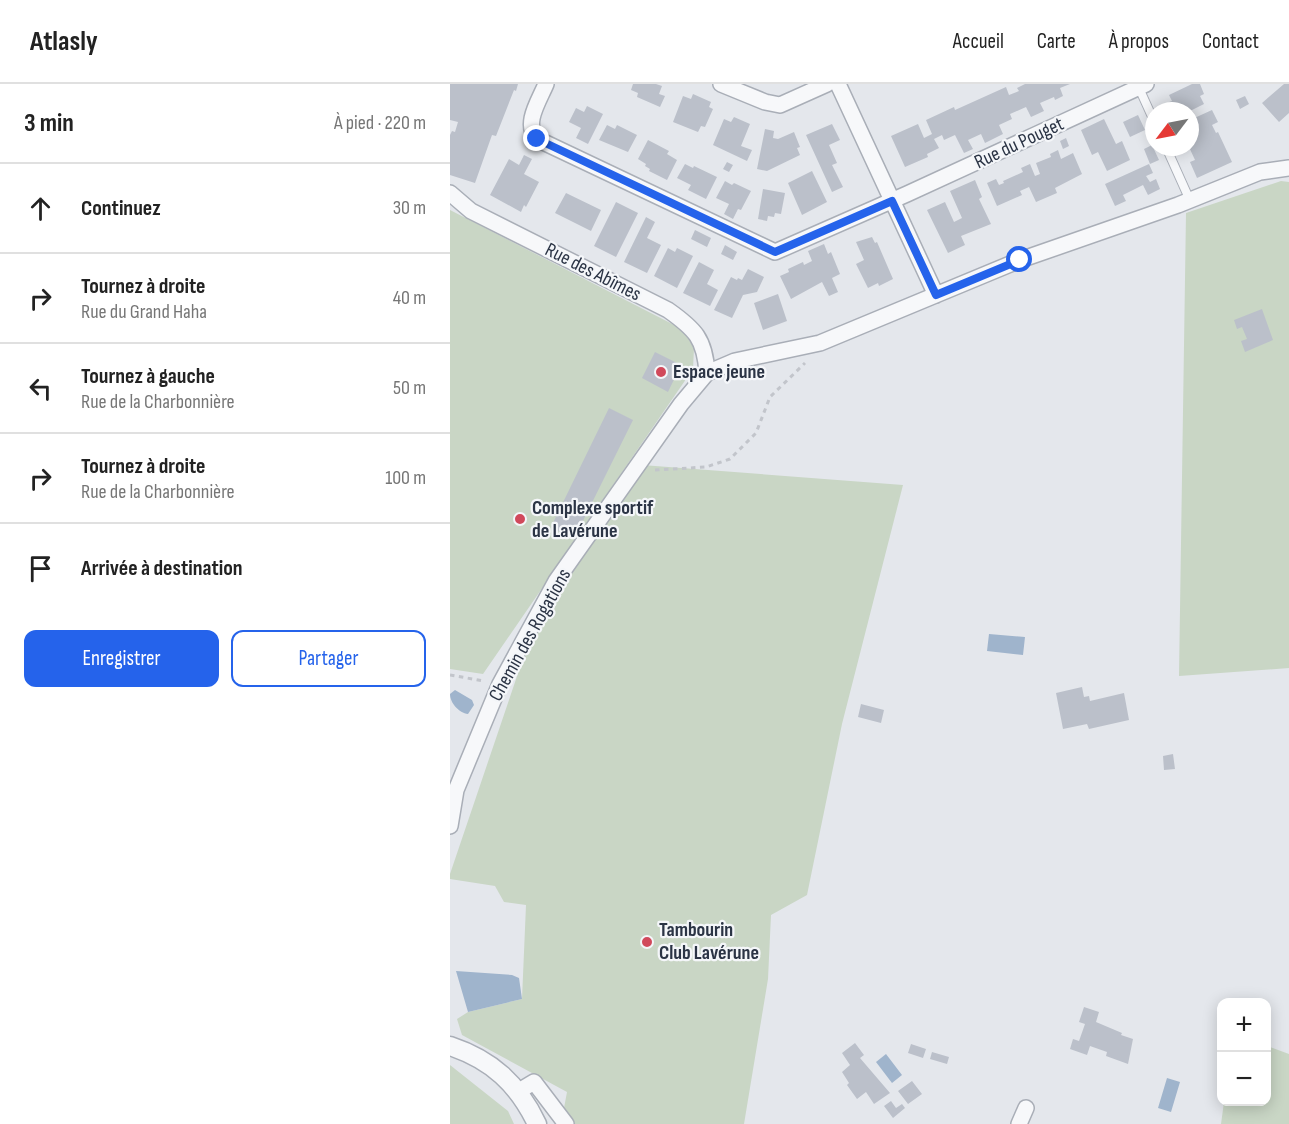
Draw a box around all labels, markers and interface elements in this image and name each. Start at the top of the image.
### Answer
text: Atlasly [30,25,98,58]
text: Accueil [953,29,1004,54]
text: Carte [1037,29,1076,54]
text: À propos [1109,29,1169,54]
text: Contact [1202,29,1259,54]
north arrow [1145,102,1199,156]
text: 3 min [24,108,74,139]
text: À pied · 220 m [334,111,426,135]
street label: Rue du Pouget [971,112,1067,174]
route end [523,125,549,151]
icon: ahead [24,192,57,225]
text: Continuez [81,195,161,222]
text: 30 m [393,196,426,220]
street label: Rue des Abîmes [541,238,645,306]
route start [1006,246,1032,272]
text: Tournez à droite [81,273,206,300]
icon: right [24,282,57,315]
text: 40 m [393,286,426,310]
text: Rue du Grand Haha [81,300,207,324]
place label: Espace jeune [673,360,765,384]
text: Tournez à gauche [81,363,215,390]
marker: Espace jeune [654,365,668,379]
icon: left [24,372,57,405]
text: 50 m [393,376,426,400]
text: Rue de la Charbonnière [81,390,235,414]
text: Tournez à droite [81,453,206,480]
icon: right [24,462,57,495]
text: 100 m [385,466,426,490]
text: Rue de la Charbonnière [81,480,235,504]
place label: Complexe sportif de Lavérune [532,496,654,543]
marker: Complexe sportif de Lavérune [513,512,527,526]
icon: arrive [24,552,57,585]
text: Arrivée à destination [81,555,243,582]
street label: Chemin des Rogations [484,565,576,705]
button: Enregistrer [24,630,219,687]
button: Partager [231,630,426,687]
place label: Tambourin Club Lavérune [659,918,759,965]
marker: Tambourin Club Lavérune [640,935,654,949]
map controls [1217,998,1271,1106]
button: + [1217,998,1271,1052]
button: − [1217,1052,1271,1106]

